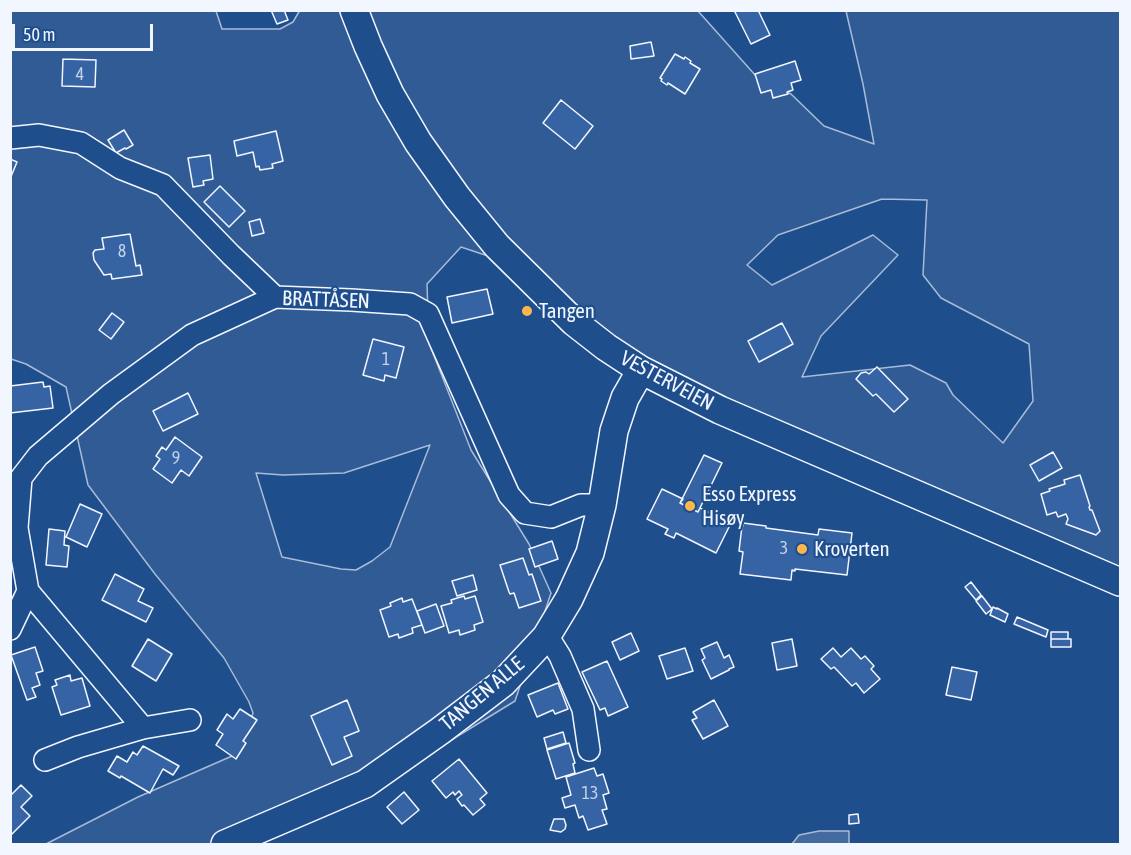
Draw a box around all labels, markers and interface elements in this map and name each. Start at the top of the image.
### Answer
scale bar [15,12,156,50]
text: 50 m [23,24,55,45]
house number: 4 [76,63,84,85]
house number: 8 [118,240,126,262]
street label: BRATTÅSEN [282,286,370,314]
place label: Tangen [539,298,595,324]
marker: Tangen [520,304,534,318]
street label: VESTERVEIEN [616,346,718,416]
house number: 1 [382,348,390,370]
house number: 9 [172,447,180,469]
place label: Esso Express Hisøy [702,481,796,531]
marker: Esso Express Hisøy [683,499,697,513]
place label: Kroverten [814,536,890,562]
house number: 3 [780,537,788,559]
marker: Kroverten [795,542,809,556]
street label: TANGEN ALLE [435,652,529,736]
house number: 13 [582,782,598,804]

